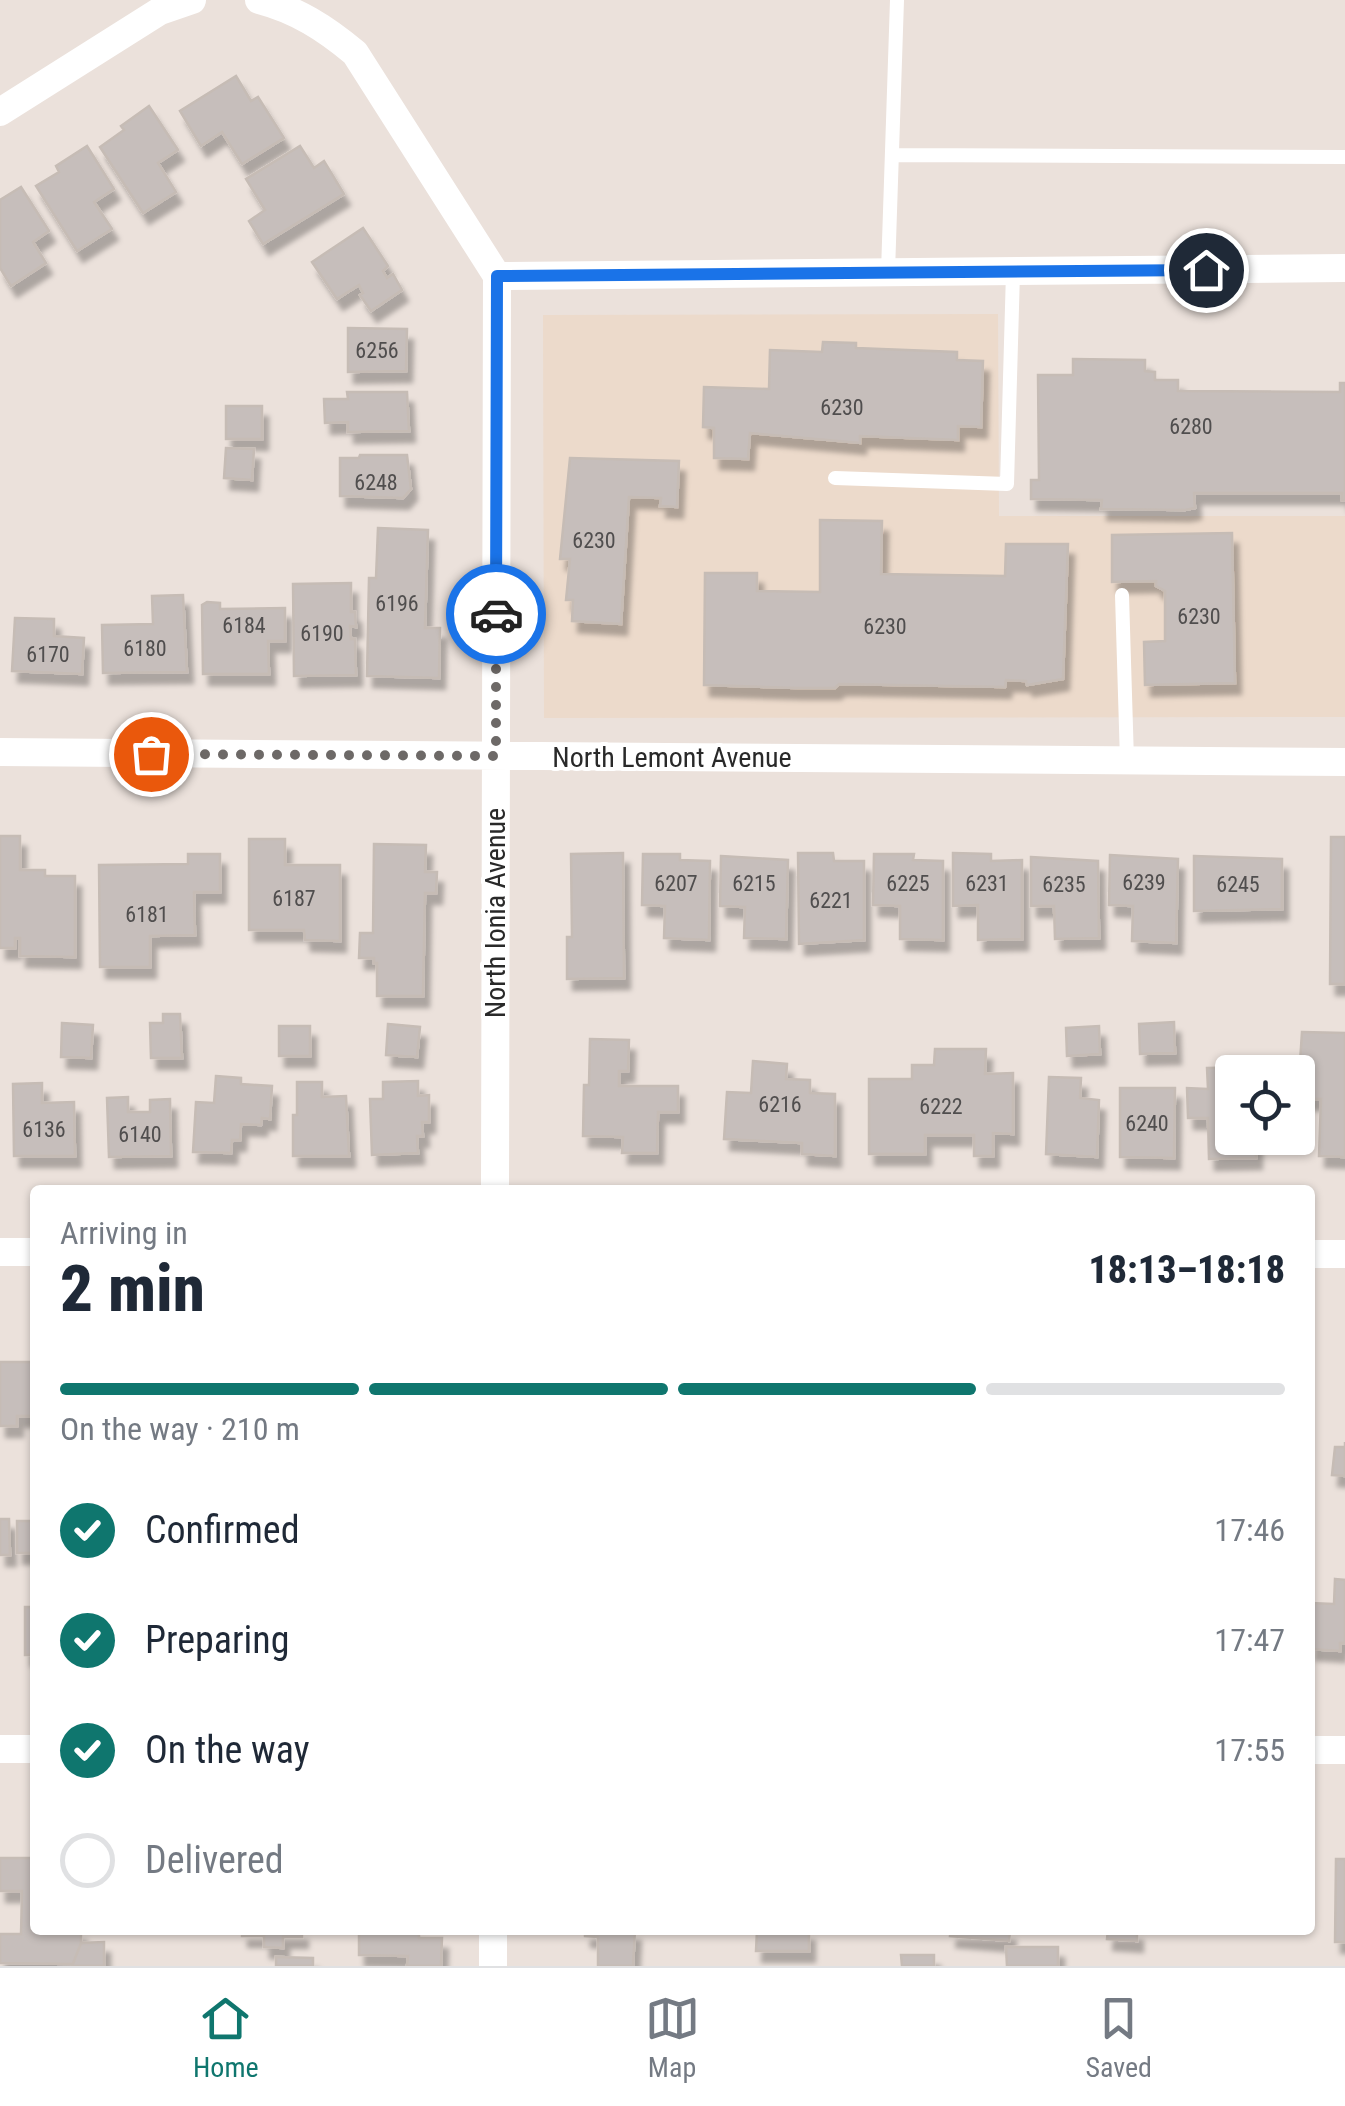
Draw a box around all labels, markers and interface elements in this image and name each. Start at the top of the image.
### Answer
pin [1164,228,1249,313]
icon: home [1179,243,1234,298]
house number: 6256 [355,338,399,363]
house number: 6230 [820,395,864,420]
house number: 6280 [1169,414,1213,439]
house number: 6248 [354,470,398,495]
house number: 6230 [572,528,616,553]
courier [446,564,546,664]
icon: car [469,587,524,642]
house number: 6196 [375,591,419,616]
house number: 6230 [1177,604,1221,629]
house number: 6184 [222,613,266,638]
house number: 6230 [863,614,907,639]
house number: 6190 [300,621,344,646]
house number: 6180 [123,636,167,661]
house number: 6170 [26,642,70,667]
pin [109,712,194,797]
icon: bag [124,727,179,782]
street label: North Lemont Avenue [552,741,792,774]
street label: North Ionia Avenue [479,808,512,1018]
house number: 6239 [1122,870,1166,895]
house number: 6207 [654,871,698,896]
house number: 6215 [732,871,776,896]
house number: 6225 [886,871,930,896]
house number: 6231 [965,871,1009,896]
house number: 6235 [1042,872,1086,897]
house number: 6245 [1216,872,1260,897]
house number: 6187 [272,886,316,911]
house number: 6221 [809,888,853,913]
house number: 6181 [125,902,169,927]
map controls [1215,1055,1315,1155]
button: locate [1215,1055,1315,1155]
house number: 6216 [758,1092,802,1117]
house number: 6222 [919,1094,963,1119]
house number: 6240 [1125,1111,1169,1136]
house number: 6136 [22,1117,66,1142]
house number: 6140 [118,1122,162,1147]
text: Arriving in [60,1214,188,1252]
text: 18:13–18:18 [1088,1248,1285,1292]
text: 2 min [60,1251,205,1327]
text: On the way · 210 m [60,1410,300,1448]
icon: check [60,1503,115,1558]
text: Confirmed [145,1508,300,1552]
text: 17:46 [1214,1511,1285,1549]
icon: check [60,1613,115,1668]
text: Preparing [145,1618,290,1662]
text: 17:47 [1214,1621,1285,1659]
icon: check [60,1723,115,1778]
text: On the way [145,1728,310,1772]
text: 17:55 [1214,1731,1285,1769]
text: Delivered [145,1838,284,1882]
tab: Home [193,1991,259,2084]
tab: Map [645,1991,700,2084]
tab: Saved [1085,1991,1152,2084]

